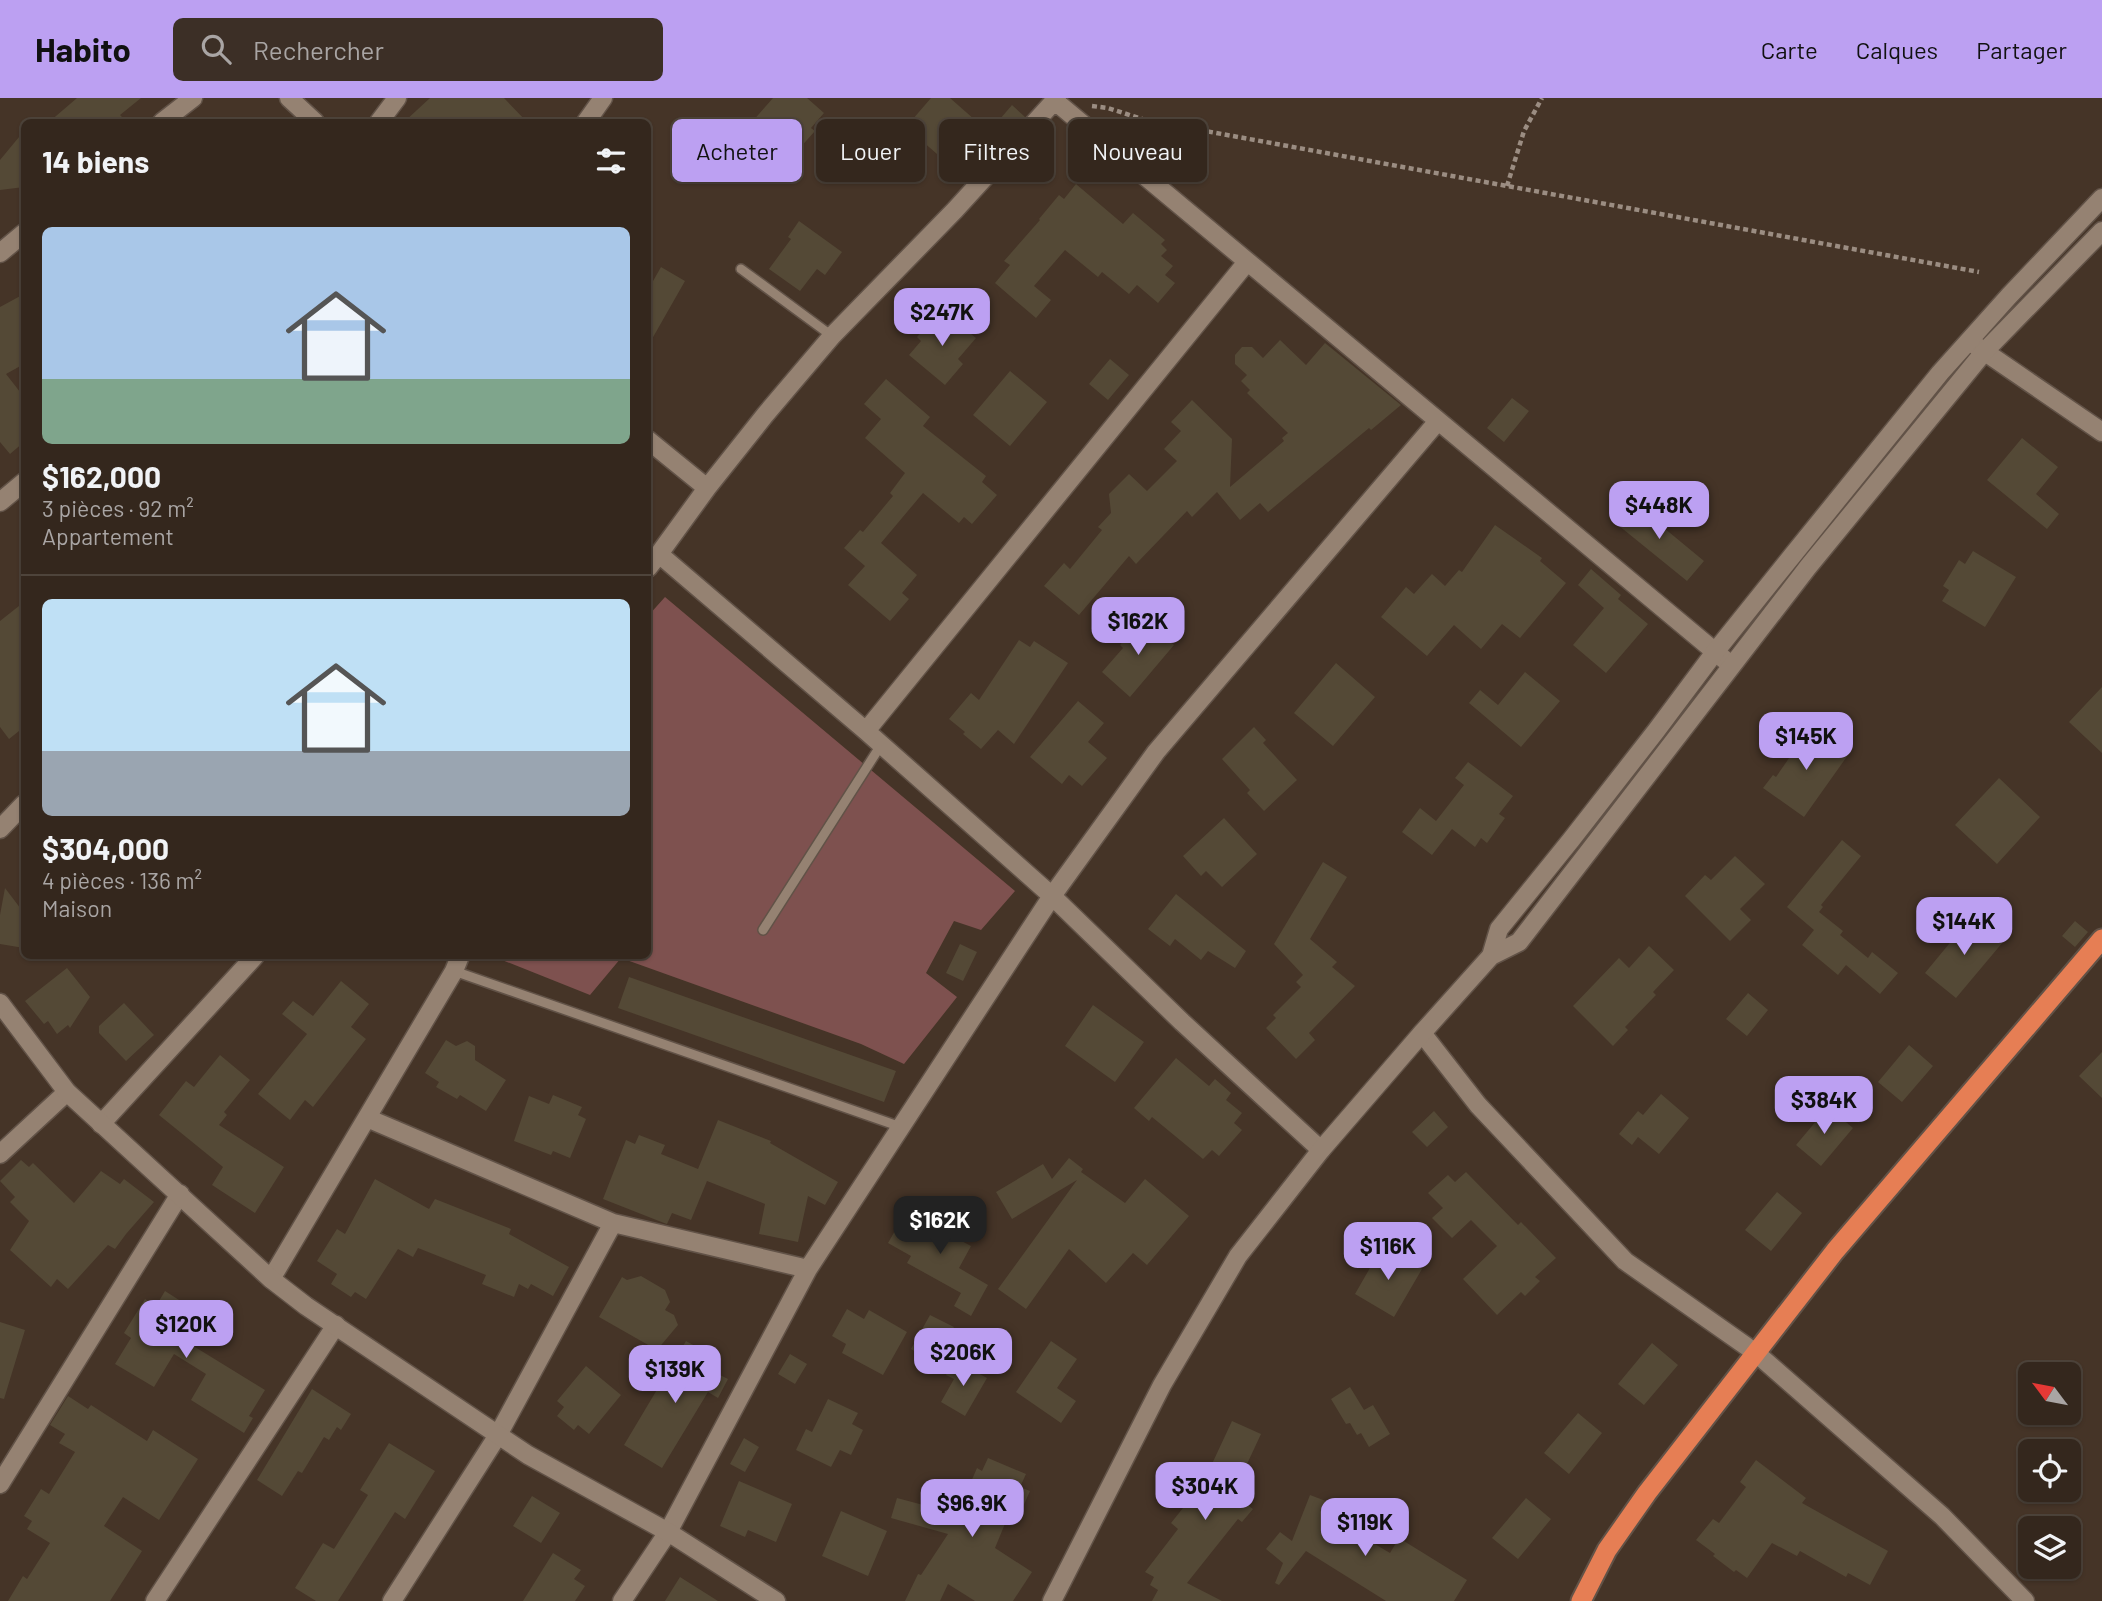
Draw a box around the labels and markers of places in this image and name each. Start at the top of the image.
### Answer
pin: $247K [893,288,991,348]
pin: $448K [1610,482,1708,541]
pin: $162K [1089,598,1187,657]
pin: $145K [1757,712,1855,772]
pin: $144K [1915,898,2013,957]
pin: $384K [1775,1076,1873,1136]
pin: $162K [891,1196,989,1256]
pin: $116K [1339,1222,1437,1282]
pin: $120K [137,1300,235,1360]
pin: $206K [914,1328,1012,1388]
pin: $139K [626,1346,724,1405]
pin: $304K [1156,1462,1254,1522]
pin: $96.9K [915,1480,1029,1539]
pin: $119K [1316,1498,1414,1558]

